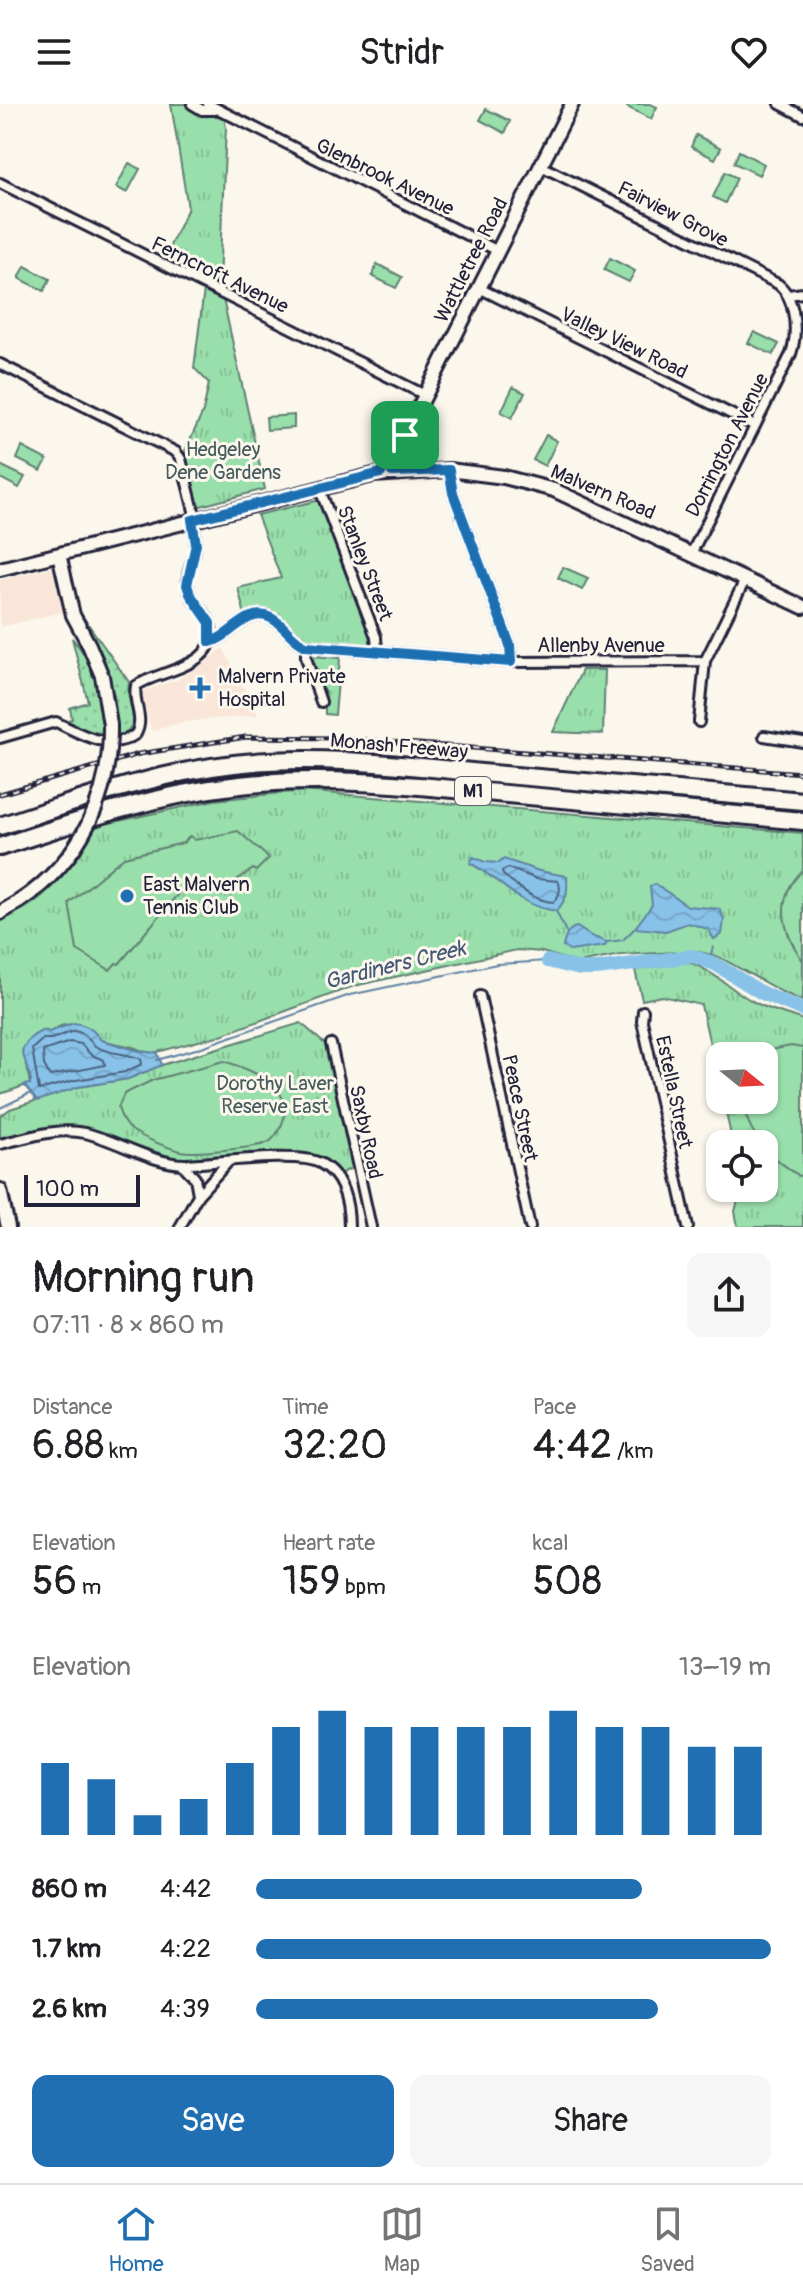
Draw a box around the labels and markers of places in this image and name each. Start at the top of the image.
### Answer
pin [371,401,439,469]
place label: Malvern Private Hospital [218,664,346,712]
marker: Malvern Private Hospital [189,677,211,699]
place label: East Malvern Tennis Club [143,872,250,920]
marker: East Malvern Tennis Club [118,887,136,905]

